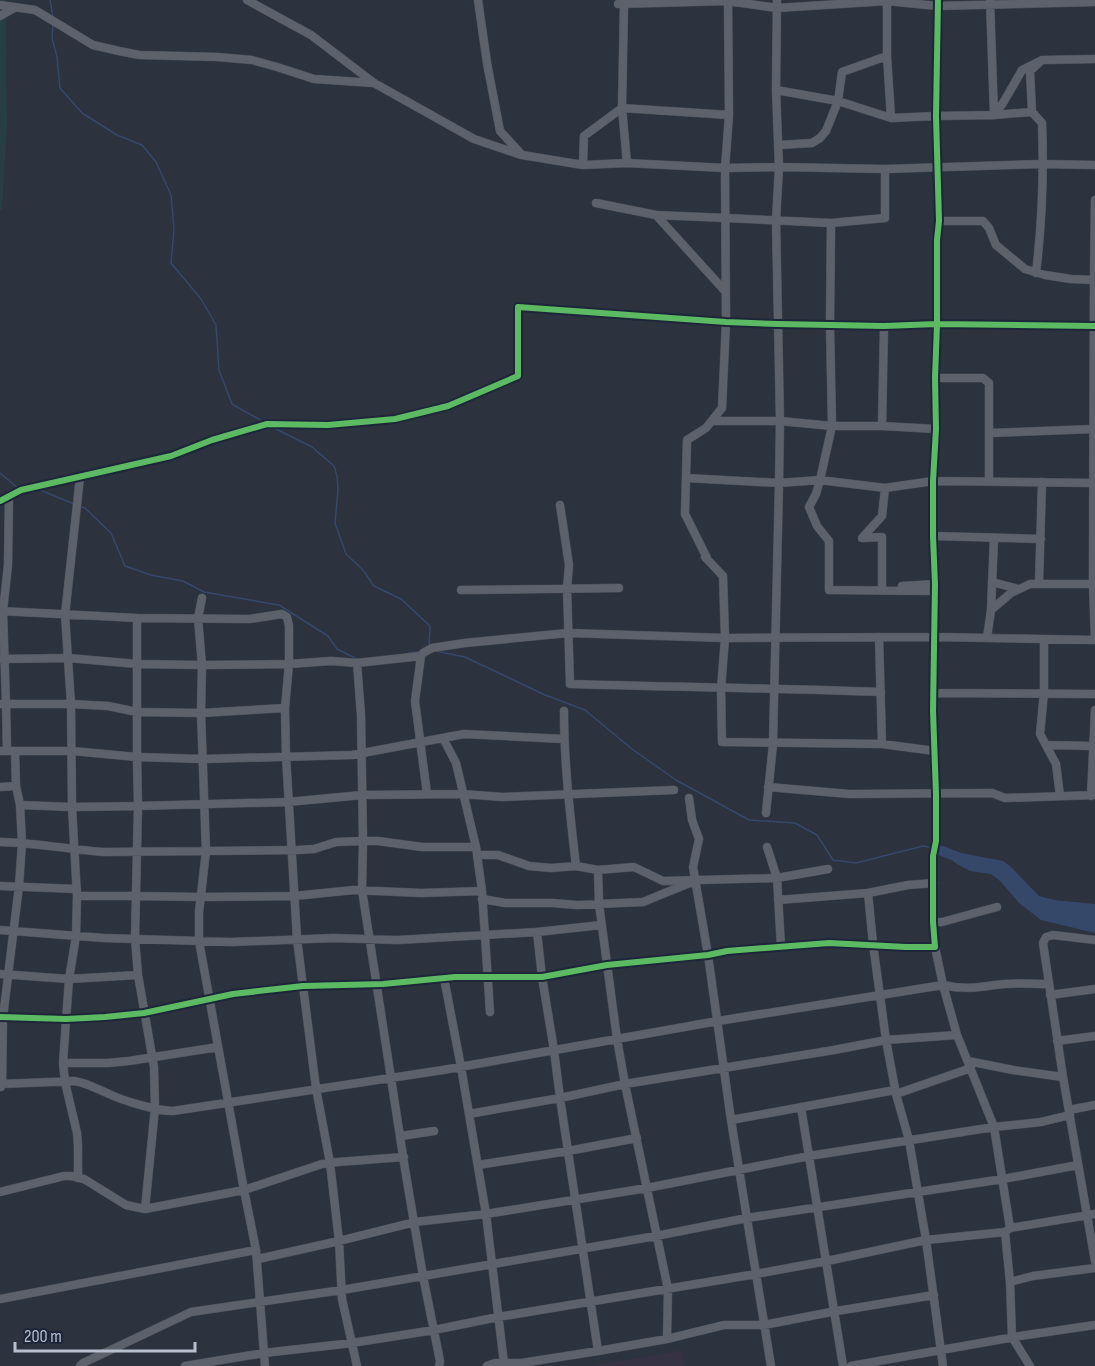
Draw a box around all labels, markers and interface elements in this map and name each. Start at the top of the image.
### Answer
scale bar [15,1315,195,1353]
text: 200 m [24,1326,62,1347]

